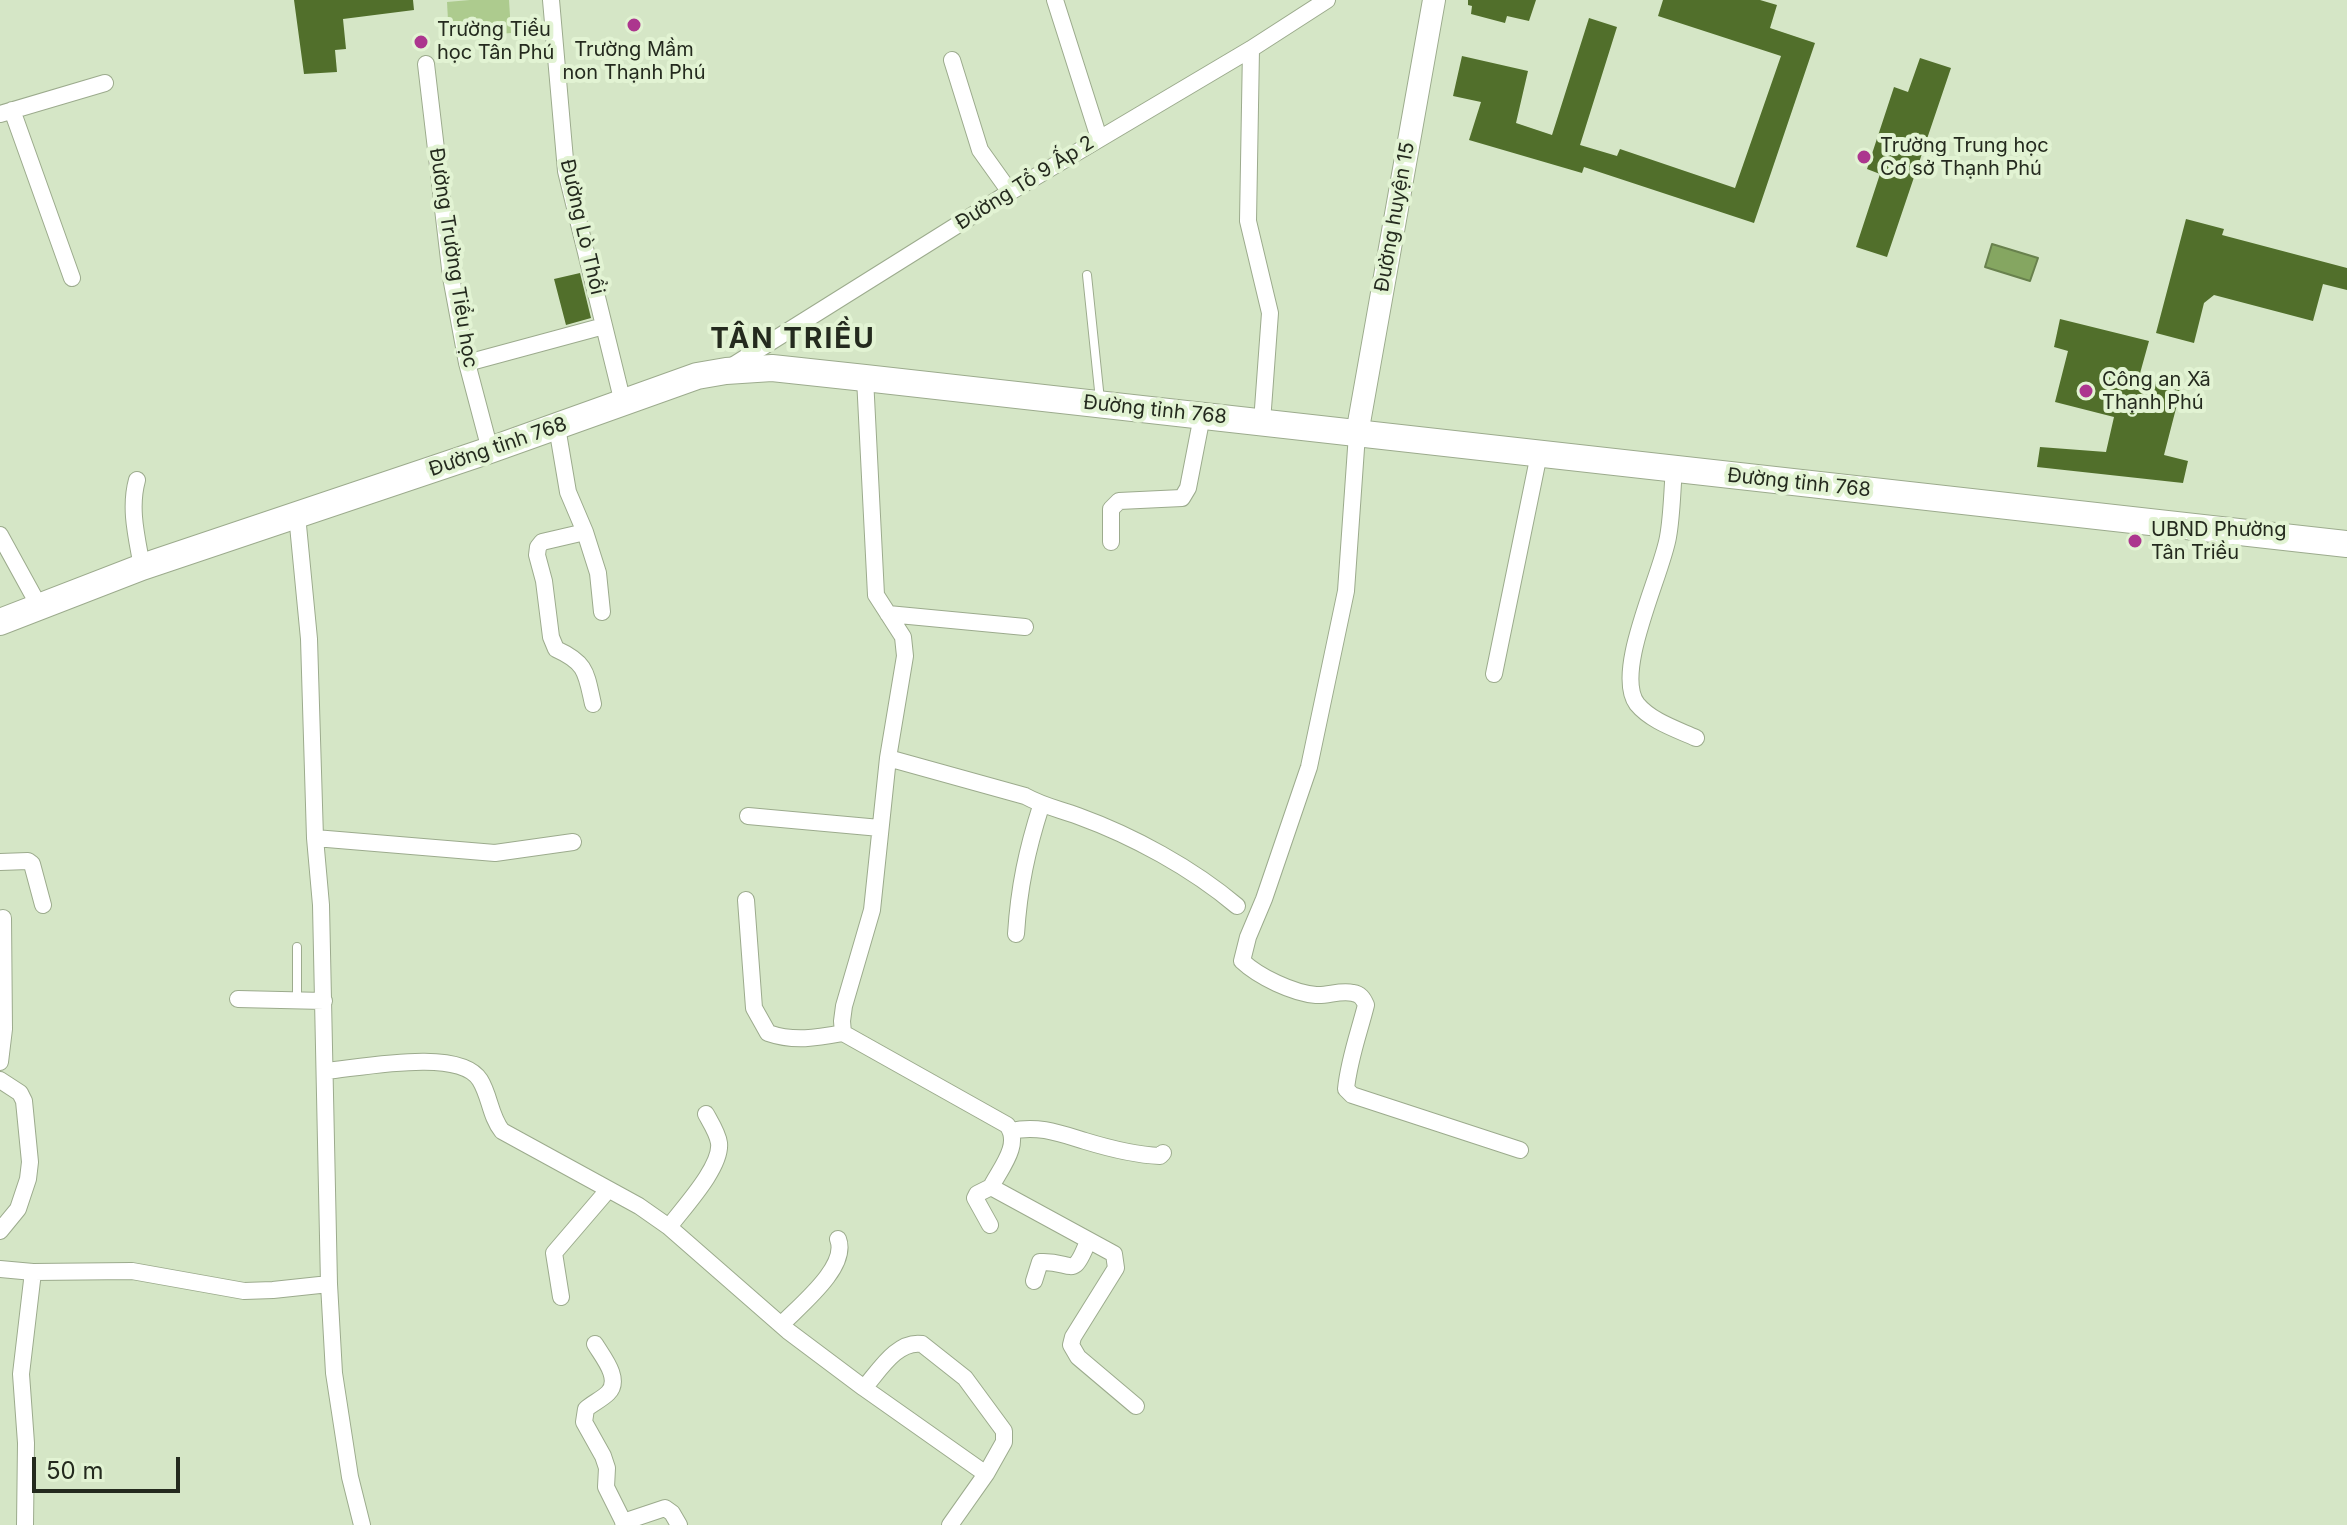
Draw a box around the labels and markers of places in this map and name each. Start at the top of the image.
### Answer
marker: Trường Mầm non Thạnh Phú [625,16,643,34]
place label: Trường Tiểu học Tân Phú [437,18,554,65]
marker: Trường Tiểu học Tân Phú [412,33,430,51]
place label: Trường Mầm non Thạnh Phú [563,38,705,85]
place label: Trường Trung học Cơ sở Thạnh Phú [1880,134,2049,181]
marker: Trường Trung học Cơ sở Thạnh Phú [1855,148,1873,166]
place label: Công an Xã Thạnh Phú [2102,368,2211,415]
marker: Công an Xã Thạnh Phú [2077,382,2095,400]
place label: UBND Phường Tân Triều [2151,518,2286,565]
marker: UBND Phường Tân Triều [2126,532,2144,550]

